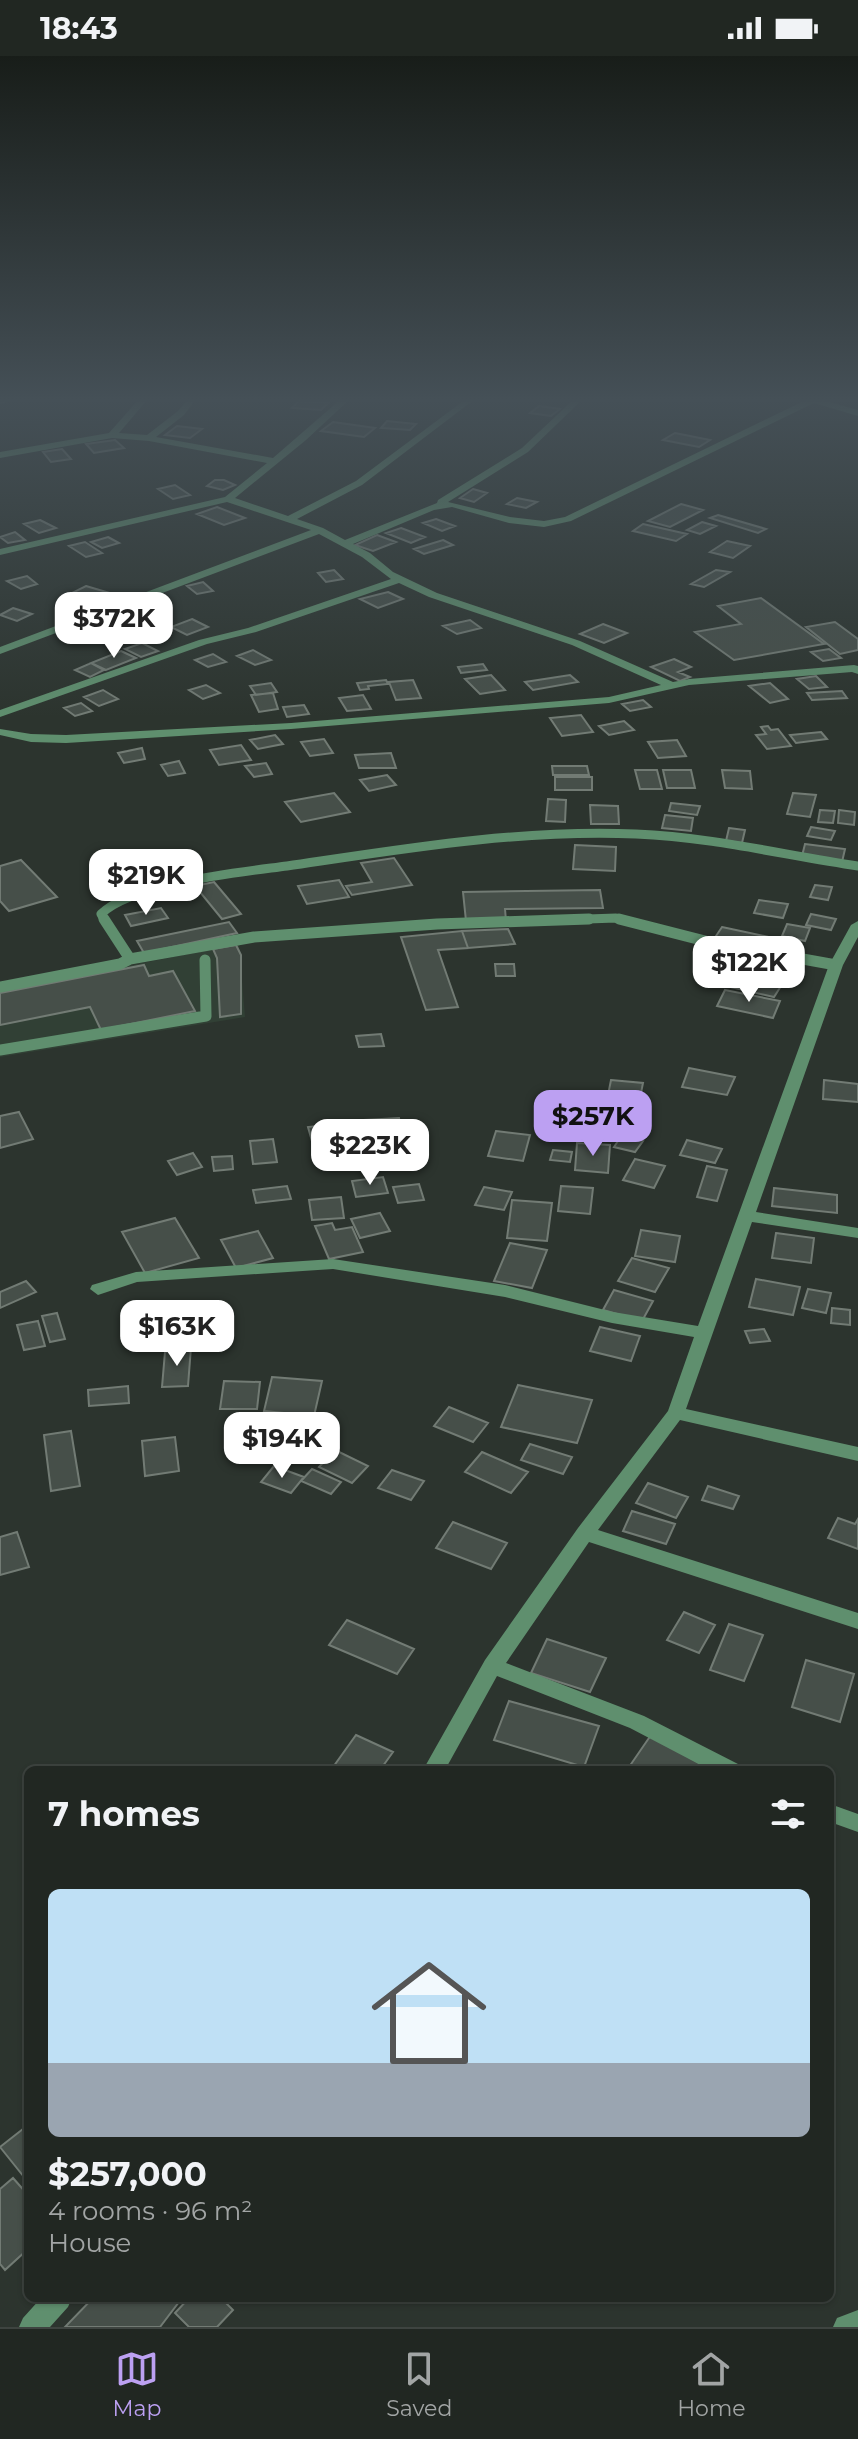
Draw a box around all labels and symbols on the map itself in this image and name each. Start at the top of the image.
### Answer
pin: $372K [58,592,170,660]
pin: $219K [90,849,202,917]
pin: $122K [693,936,805,1004]
pin: $257K [537,1090,649,1158]
pin: $223K [314,1119,426,1187]
pin: $163K [121,1300,233,1368]
pin: $194K [226,1412,338,1480]

